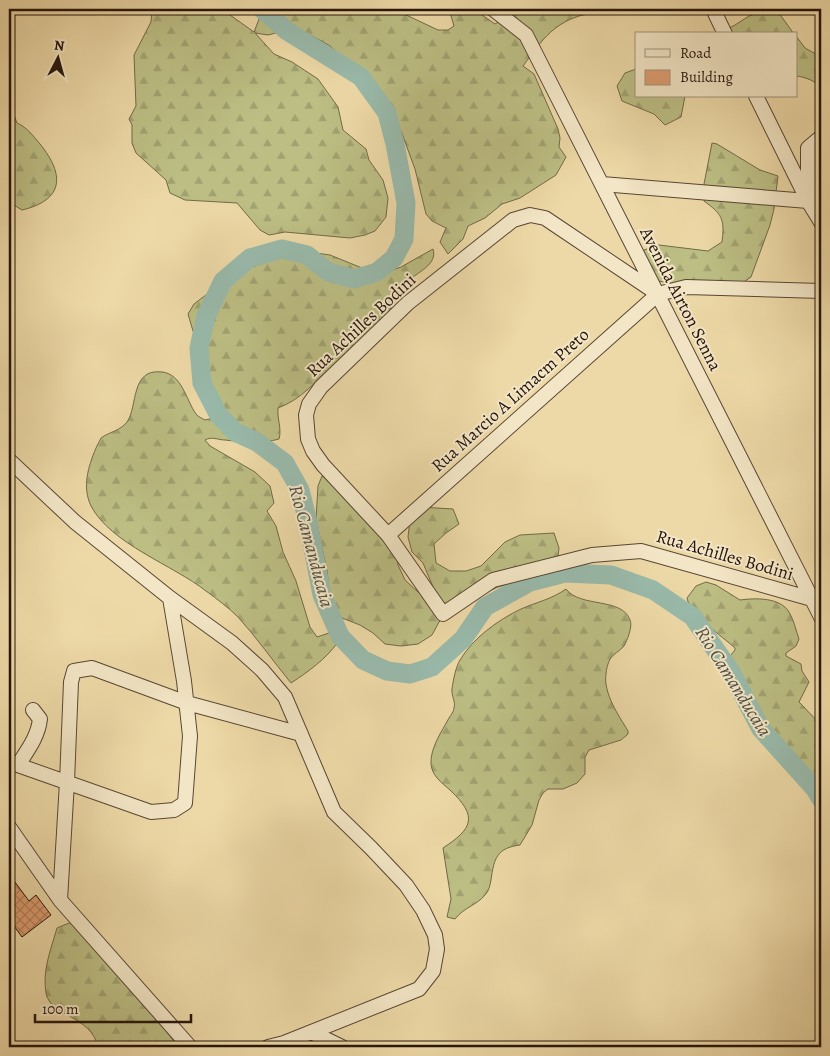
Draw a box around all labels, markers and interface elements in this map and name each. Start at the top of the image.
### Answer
north arrow [32,32,82,82]
legend [635,32,798,98]
text: N [53,36,65,56]
text: Road [680,43,712,63]
text: Building [680,67,733,87]
street label: Avenida Airton Senna [634,222,728,376]
street label: Rua Achilles Bodini [301,268,421,382]
street label: Rua Marcio A Limacm Preto [426,323,594,477]
water label: Rio Camanducaia [282,482,340,611]
street label: Rua Achilles Bodini [654,524,796,586]
water label: Rio Camanducaia [689,621,778,742]
scale bar [35,991,191,1023]
text: 100 m [42,999,79,1019]

